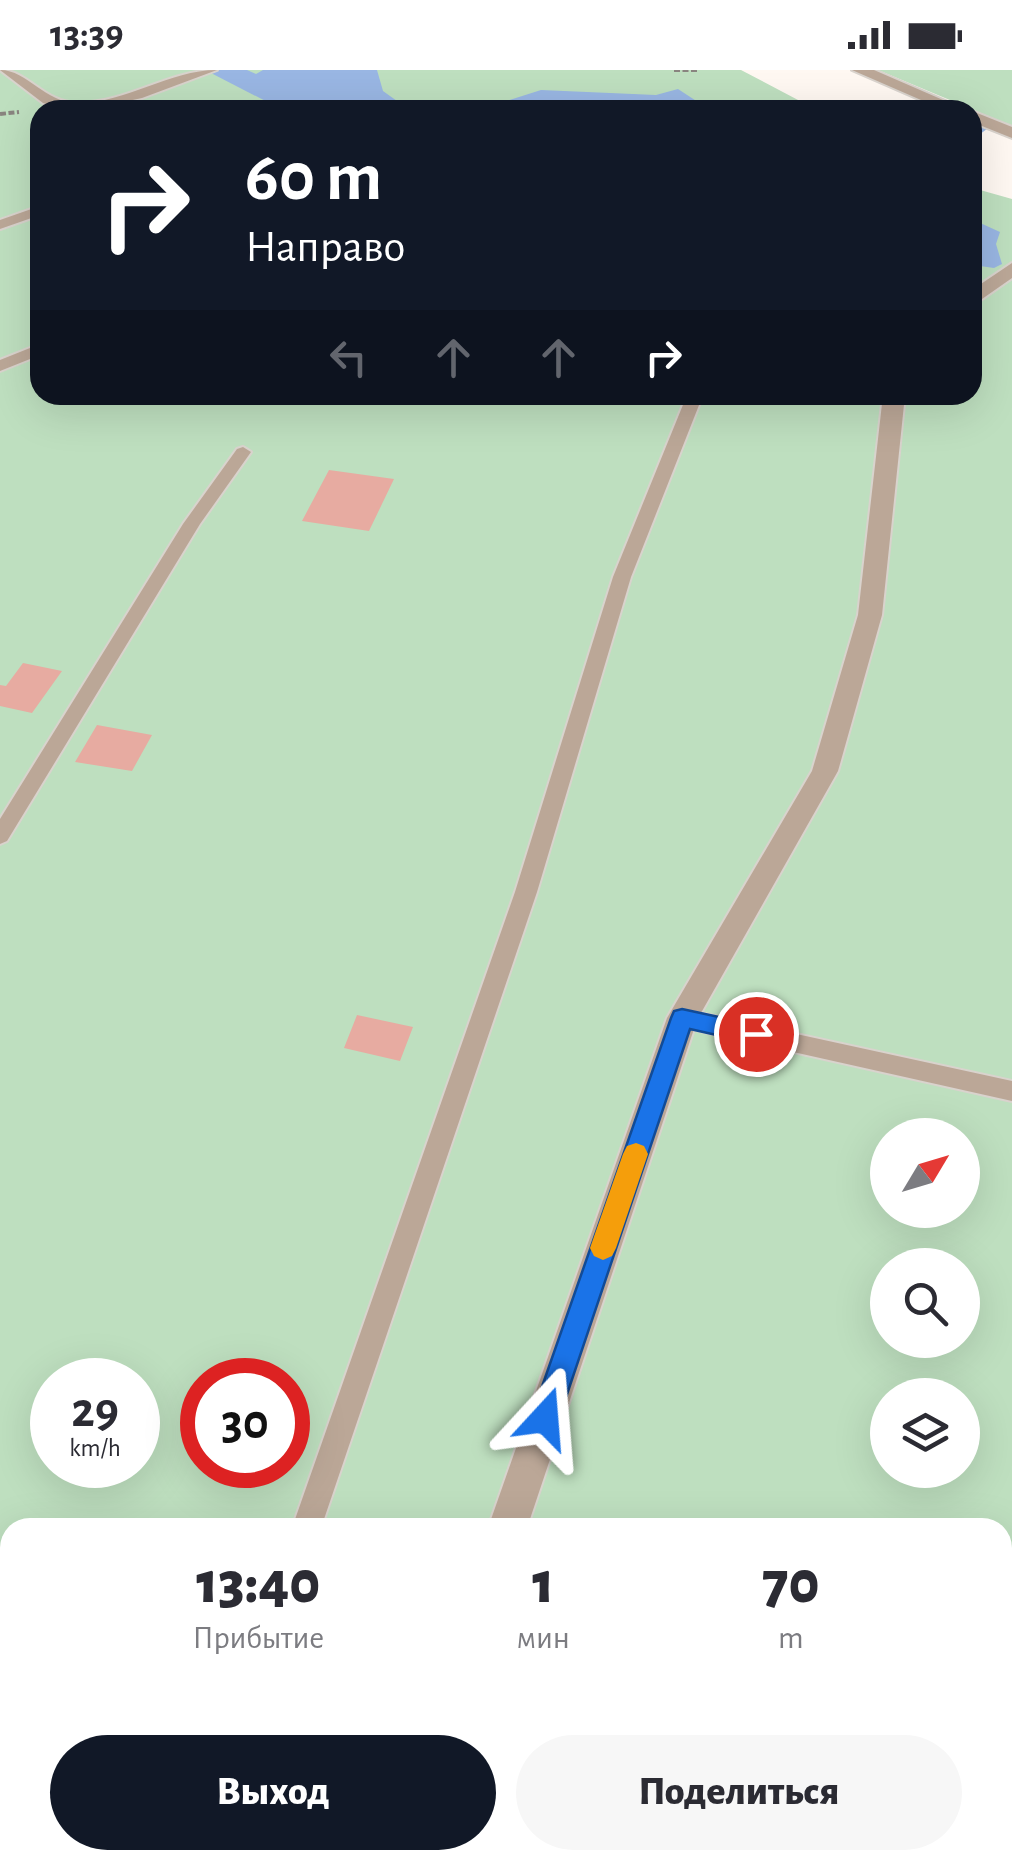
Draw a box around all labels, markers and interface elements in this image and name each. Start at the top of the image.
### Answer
text: 13:39 [50,16,124,54]
icon: right [80,140,210,270]
text: 60 m [245,143,382,213]
text: Направо [245,225,405,270]
icon: left [321,330,376,385]
icon: ahead [426,330,481,385]
icon: ahead [531,330,586,385]
icon: right [636,330,691,385]
pin [714,992,799,1077]
icon: arrive [729,1007,784,1062]
north arrow [870,1118,980,1228]
map controls [870,1118,980,1488]
button: search [870,1248,980,1358]
speed limit sign: 30 [180,1358,310,1488]
position arrow [493,1366,597,1470]
button: layers [870,1378,980,1488]
text: 29 [71,1386,119,1436]
text: km/h [69,1436,121,1461]
text: 13:40 [196,1554,320,1614]
text: 1 [532,1554,554,1614]
text: 70 [762,1554,820,1614]
text: Прибытие [192,1622,324,1654]
text: мин [517,1622,570,1654]
text: m [778,1622,804,1654]
button: Выход [50,1735,496,1850]
button: Поделиться [516,1735,962,1850]

